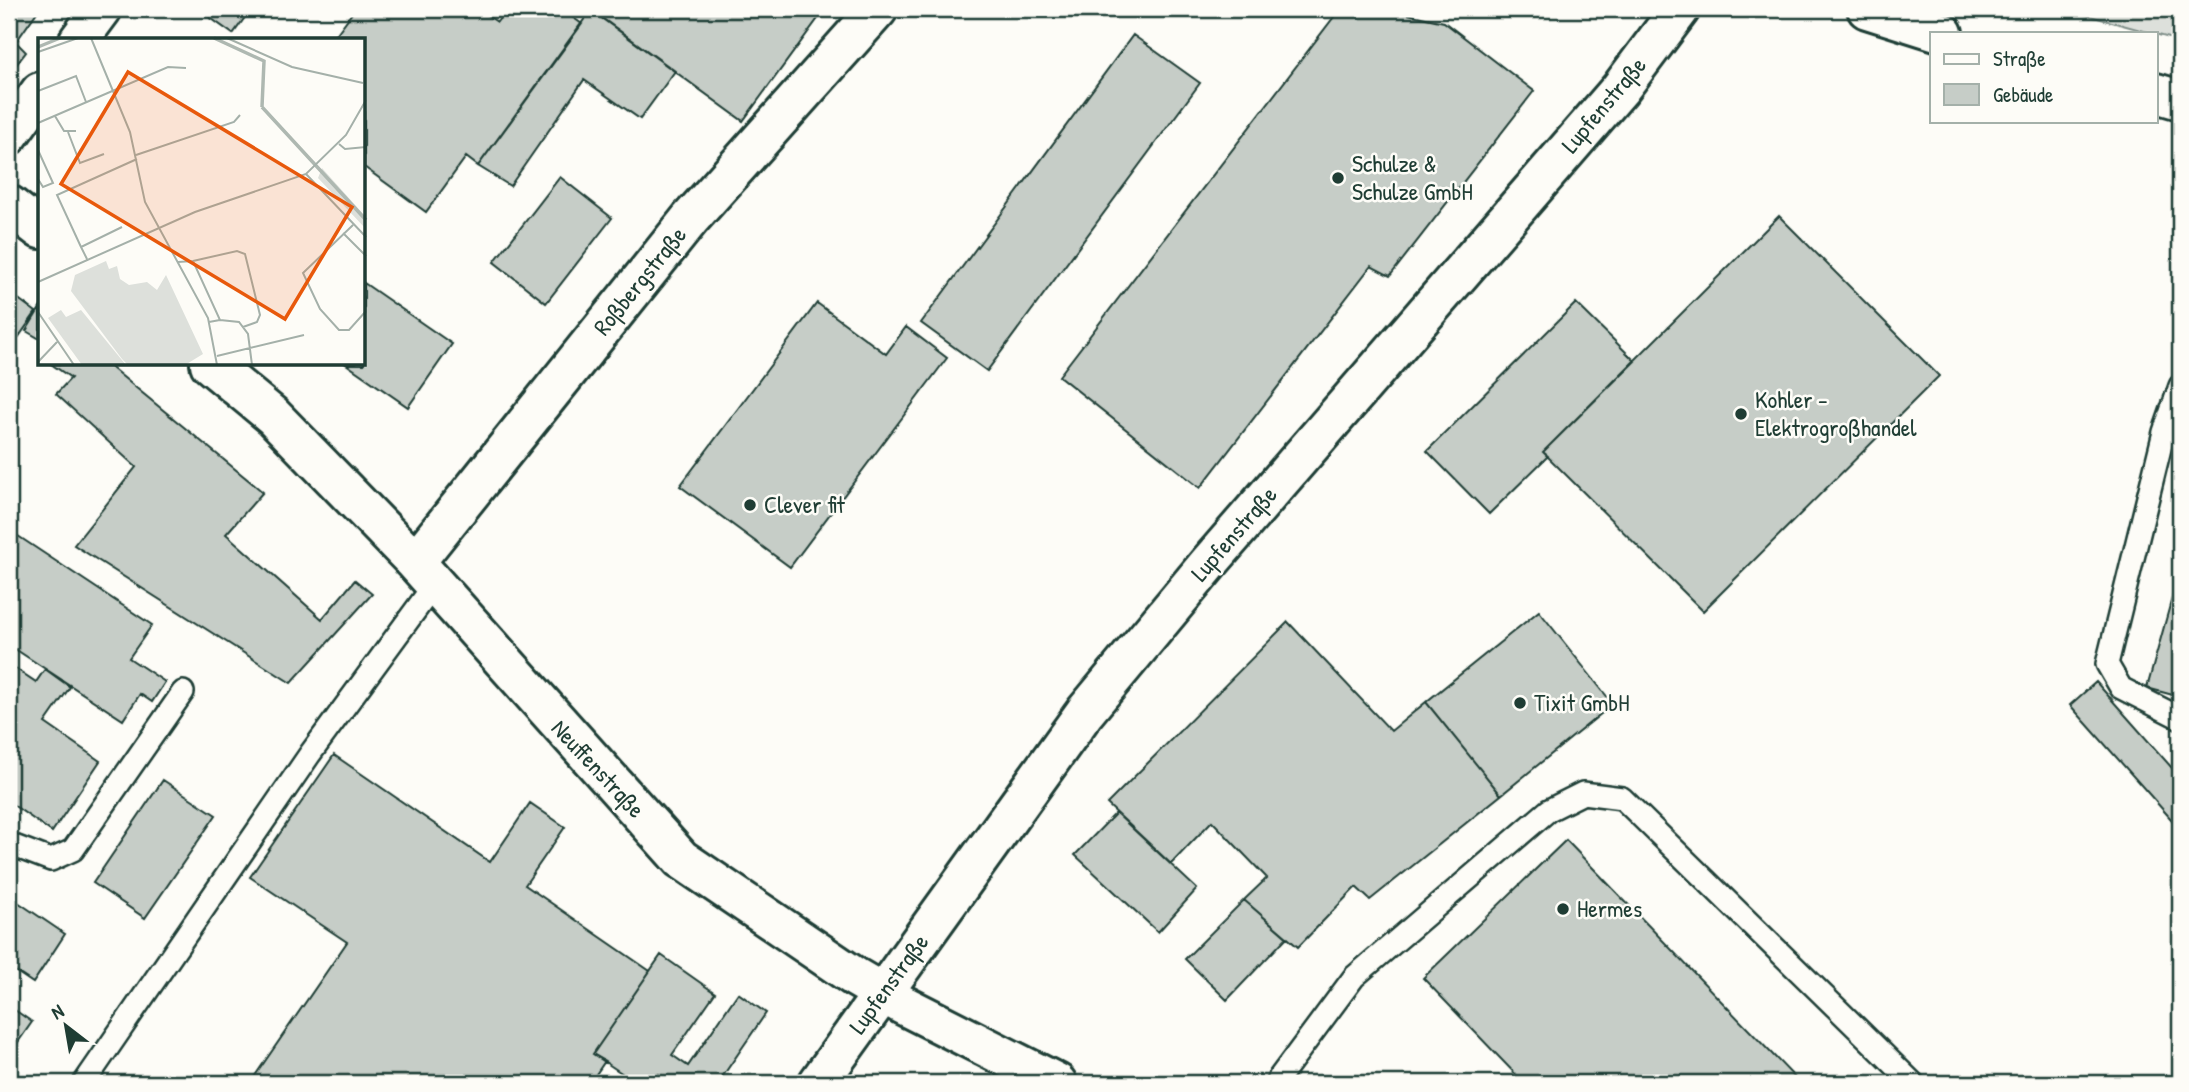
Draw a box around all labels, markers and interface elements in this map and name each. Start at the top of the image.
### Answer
legend [1930,32,2158,122]
inset map [38,38,366,366]
text: Straße [1993,44,2046,73]
street label: Lupfenstraße [1554,49,1653,159]
text: Gebäude [1993,80,2053,109]
place label: Schulze & Schulze GmbH [1352,147,1473,207]
marker: Schulze & Schulze GmbH [1330,170,1346,186]
street label: Roßbergstraße [586,219,693,341]
place label: Kohler - Elektrogroßhandel [1755,383,1917,443]
marker: Kohler - Elektrogroßhandel [1733,406,1749,422]
street label: Lupfenstraße [1183,479,1284,588]
place label: Clever fit [764,488,846,520]
marker: Clever fit [742,497,758,513]
place label: Tixit GmbH [1534,686,1629,718]
marker: Tixit GmbH [1512,695,1528,711]
street label: Neuffenstraße [545,712,653,825]
place label: Hermes [1577,892,1642,924]
marker: Hermes [1555,901,1571,917]
street label: Lupfenstraße [841,927,936,1040]
north arrow [32,990,102,1060]
text: N [46,998,68,1025]

